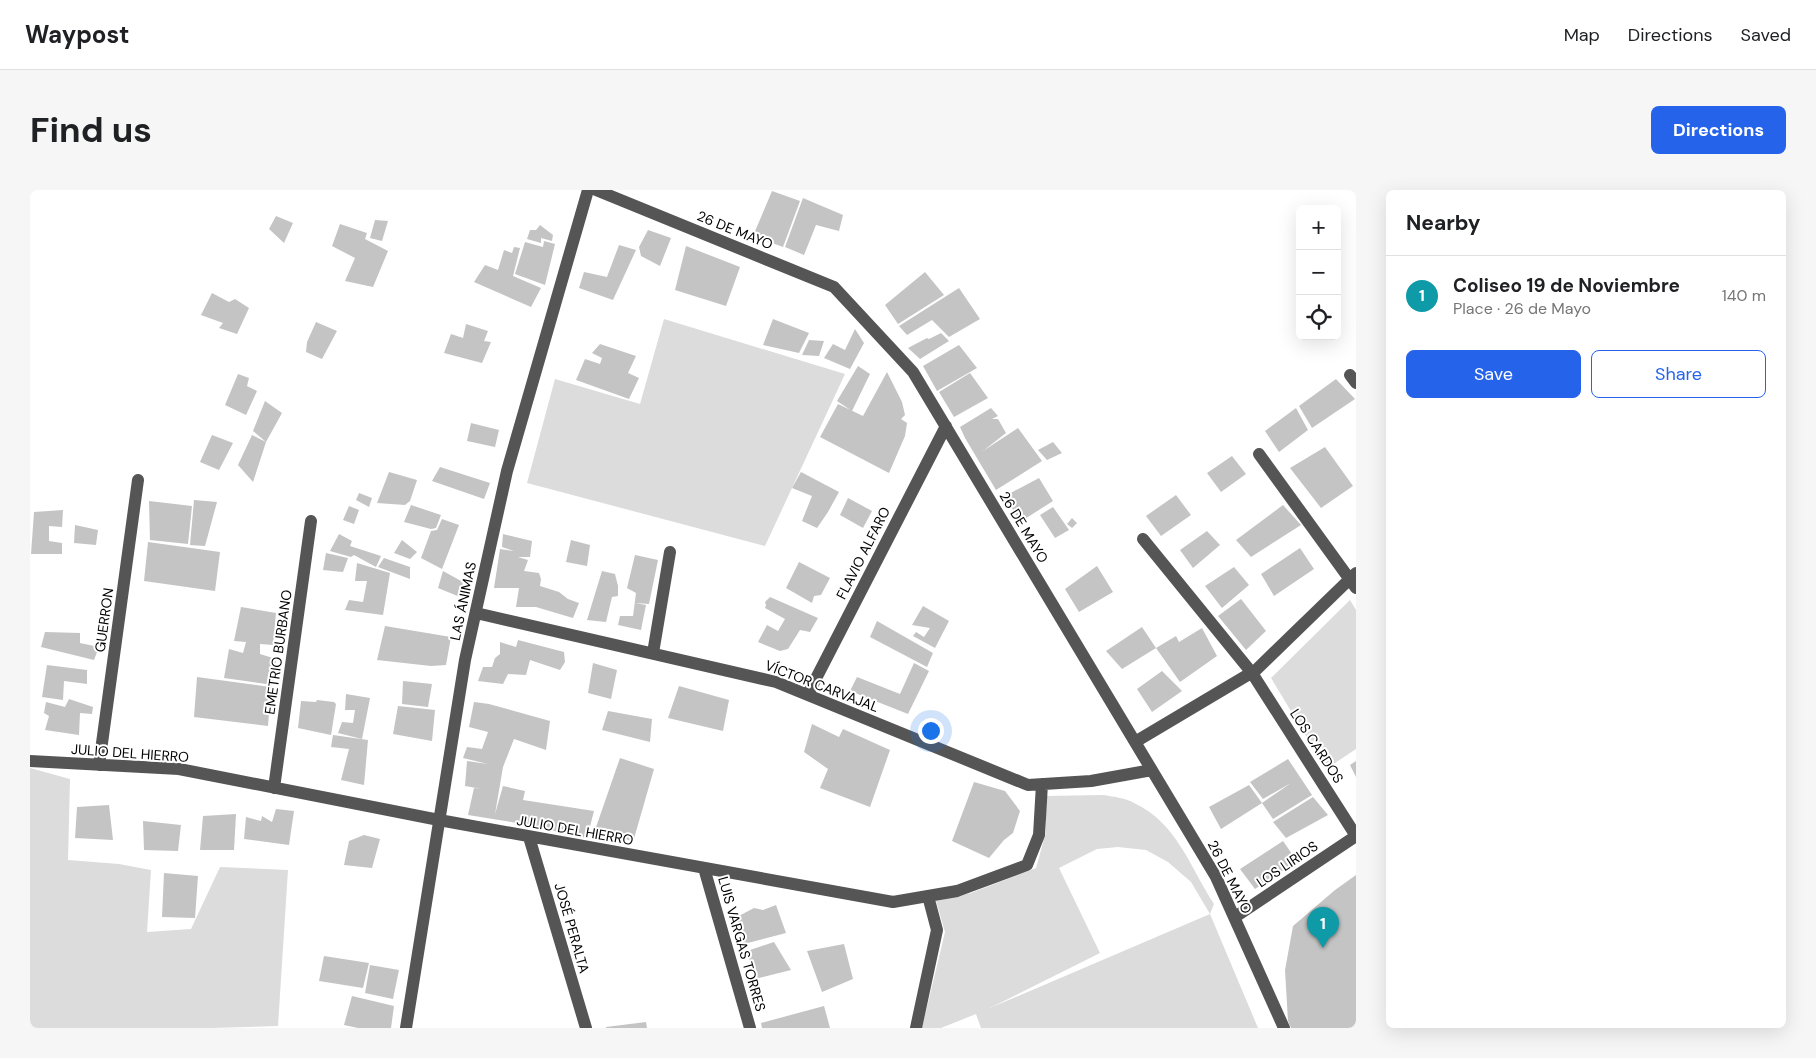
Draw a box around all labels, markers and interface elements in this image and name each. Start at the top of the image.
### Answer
text: Waypost [25,19,129,50]
text: Map [1564,23,1600,47]
text: Directions [1628,23,1713,47]
text: Saved [1741,23,1791,47]
button: Directions [1651,106,1786,154]
text: Find us [30,107,152,153]
map controls [1296,205,1341,340]
button: + [1296,205,1341,250]
street label: 26 DE MAYO [694,207,776,253]
text: Nearby [1406,209,1480,237]
button: − [1296,250,1341,295]
text: Coliseo 19 de Noviembre [1453,273,1680,298]
text: 1 [1419,285,1425,306]
text: 140 m [1722,285,1766,306]
button: locate [1296,295,1341,340]
text: Place · 26 de Mayo [1453,298,1591,319]
button: Save [1406,350,1581,398]
button: Share [1591,350,1766,398]
street label: 26 DE MAYO [996,488,1052,566]
street label: FLAVIO ALFARO [832,504,894,602]
street label: LAS ÁNIMAS [446,560,480,642]
street label: GUERRON [91,587,117,653]
street label: EMETRIO BURBANO [260,588,296,715]
street label: VÍCTOR CARVAJAL [763,656,881,716]
street label: LOS CARDOS [1286,705,1348,787]
your location [918,718,944,744]
street label: JULIO DEL HIERRO [70,740,190,766]
street label: JULIO DEL HIERRO [515,811,635,849]
street label: 26 DE MAYO [1204,837,1256,917]
street label: LOS LIRIOS [1253,837,1321,891]
street label: LUIS VARGAS TORRES [714,874,770,1014]
street label: JOSÉ PERALTA [551,881,593,975]
pin: 1 [1307,907,1339,948]

